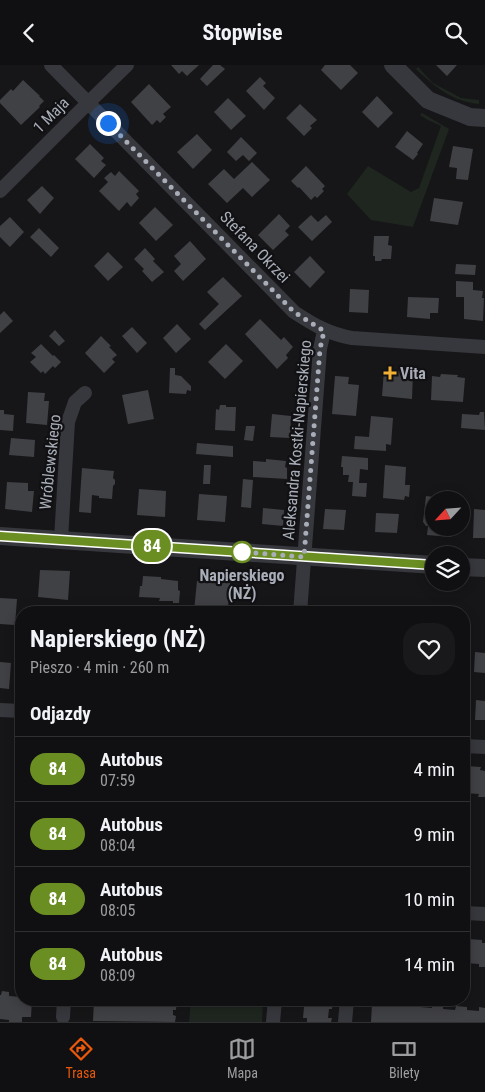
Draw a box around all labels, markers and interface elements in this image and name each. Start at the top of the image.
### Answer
icon: back [15,19,43,47]
icon: search [442,19,470,47]
text: Stopwise [202,20,283,45]
street label: 1 Maja [29,93,73,137]
your location [96,111,121,136]
street label: Stefana Okrzei [216,207,294,287]
street label: Aleksandra Kostki-Napierskiego [279,339,315,541]
place label: Vita [400,364,426,383]
marker: Vita [384,367,396,379]
street label: Wróblewskiego [36,413,64,511]
north arrow [425,491,470,536]
map controls [425,491,470,591]
line badge: 84 [130,530,174,562]
text: 84 [143,535,161,556]
marker: Napierskiego (NŻ) [231,541,253,563]
button: layers [425,546,470,591]
place label: Napierskiego (NŻ) [200,566,284,603]
button: heart [403,623,455,675]
text: Napierskiego (NŻ) [30,625,206,653]
text: Pieszo · 4 min · 260 m [30,658,169,677]
text: Odjazdy [30,702,91,725]
text: Autobus [100,748,163,771]
text: 84 [48,758,67,779]
text: 4 min [413,758,455,781]
text: 07:59 [100,771,135,790]
text: Autobus [100,813,163,836]
text: 84 [48,823,67,844]
text: 9 min [413,823,455,846]
text: 08:04 [100,836,135,855]
text: Autobus [100,878,163,901]
text: 84 [48,888,67,909]
text: 10 min [404,888,455,911]
text: 08:05 [100,901,135,920]
text: Autobus [100,943,163,966]
text: 84 [48,953,67,974]
text: 14 min [404,953,455,976]
text: 08:09 [100,966,135,985]
tab: Trasa [65,1035,96,1081]
tab: Mapa [227,1035,258,1081]
tab: Bilety [389,1035,420,1081]

